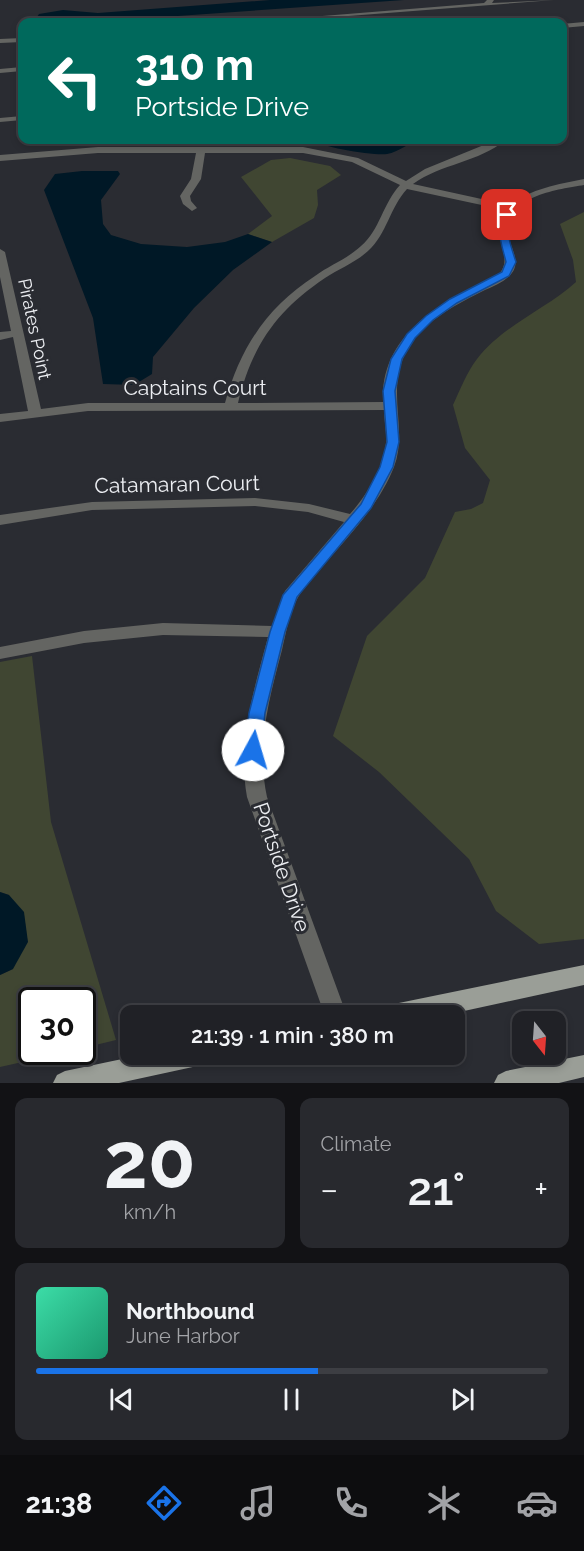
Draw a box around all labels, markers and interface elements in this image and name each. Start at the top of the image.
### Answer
text: 310 m [135,41,254,90]
icon: left [36,42,114,120]
text: Portside Drive [135,91,309,122]
pin [481,189,532,240]
icon: arrive [490,198,523,231]
street label: Pirates Point [14,276,56,382]
street label: Captains Court [123,375,267,400]
street label: Catamaran Court [94,470,260,498]
position arrow [221,718,285,782]
street label: Portside Drive [248,799,316,935]
speed limit sign: 30 [18,987,96,1065]
north arrow [512,1011,566,1065]
map controls [512,1011,566,1065]
text: 21:39 · 1 min · 380 m [191,1022,394,1048]
text: 20 [104,1115,196,1206]
text: Climate [321,1132,392,1156]
text: 21° [408,1163,465,1216]
text: − [321,1170,338,1209]
text: + [534,1170,548,1209]
text: km/h [123,1200,176,1224]
text: Northbound [126,1298,255,1324]
text: June Harbor [126,1324,240,1348]
icon: previous [105,1383,138,1416]
icon: pause [275,1383,308,1416]
icon: next [446,1383,479,1416]
icon: directions [143,1482,185,1524]
icon: music [237,1482,279,1524]
icon: phone [330,1482,372,1524]
icon: climate [423,1482,465,1524]
icon: car [516,1482,558,1524]
text: 21:38 [26,1488,92,1519]

